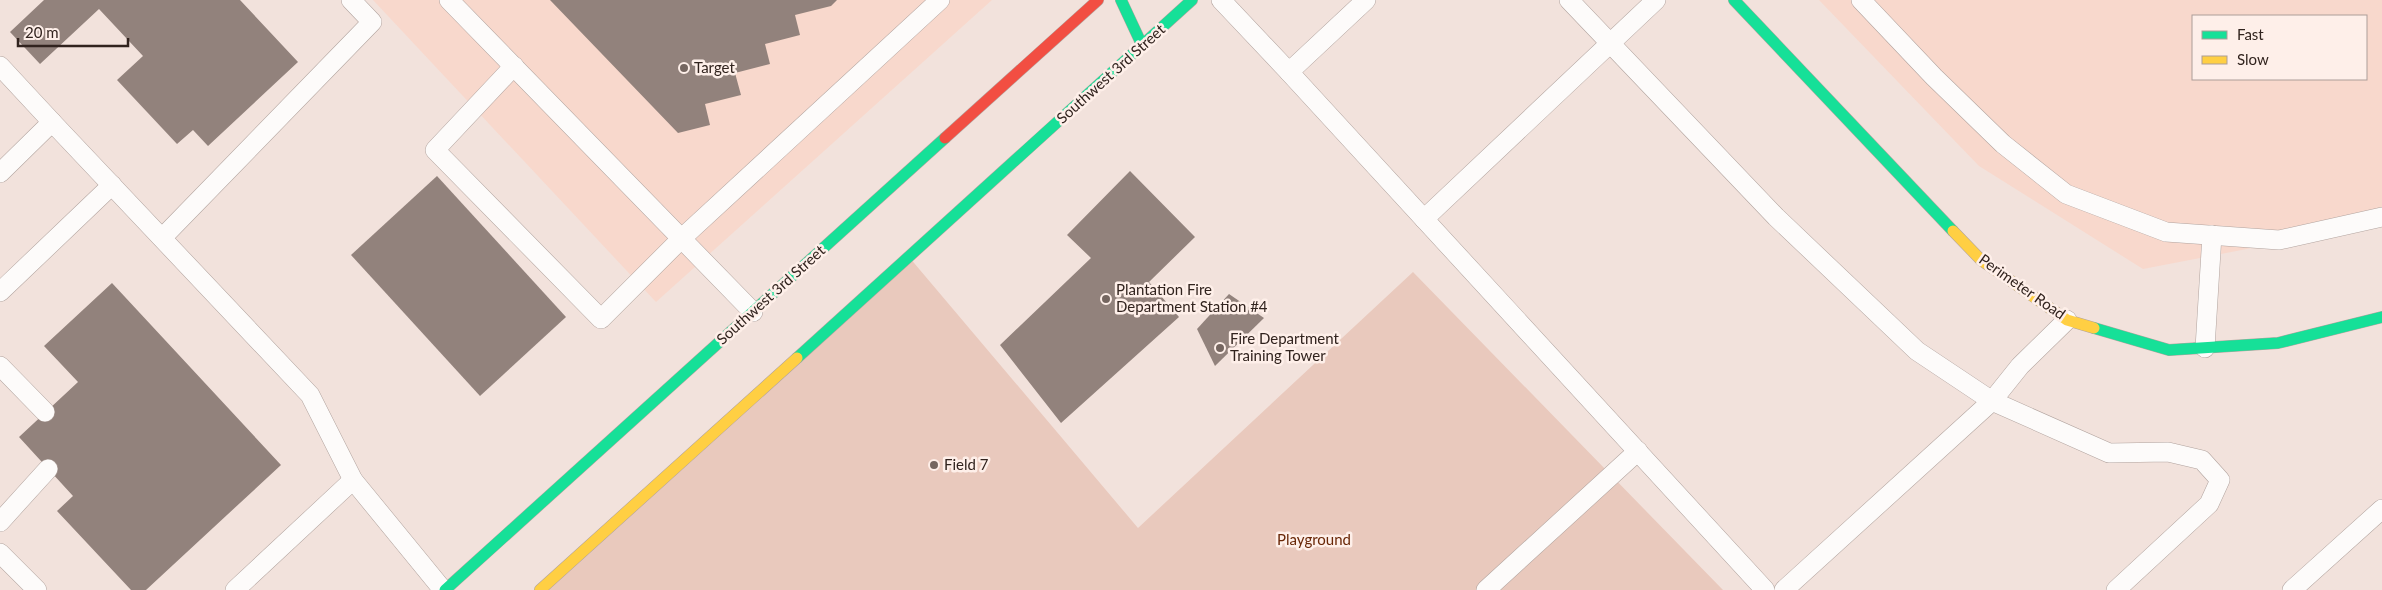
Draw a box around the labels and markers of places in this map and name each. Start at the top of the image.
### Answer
place label: Target [694,58,735,76]
marker: Target [678,62,690,74]
place label: Plantation Fire Department Station #4 [1116,280,1268,315]
marker: Plantation Fire Department Station #4 [1100,293,1112,305]
place label: Fire Department Training Tower [1230,329,1339,364]
marker: Fire Department Training Tower [1214,342,1226,354]
place label: Field 7 [944,455,989,473]
marker: Field 7 [928,459,940,471]

